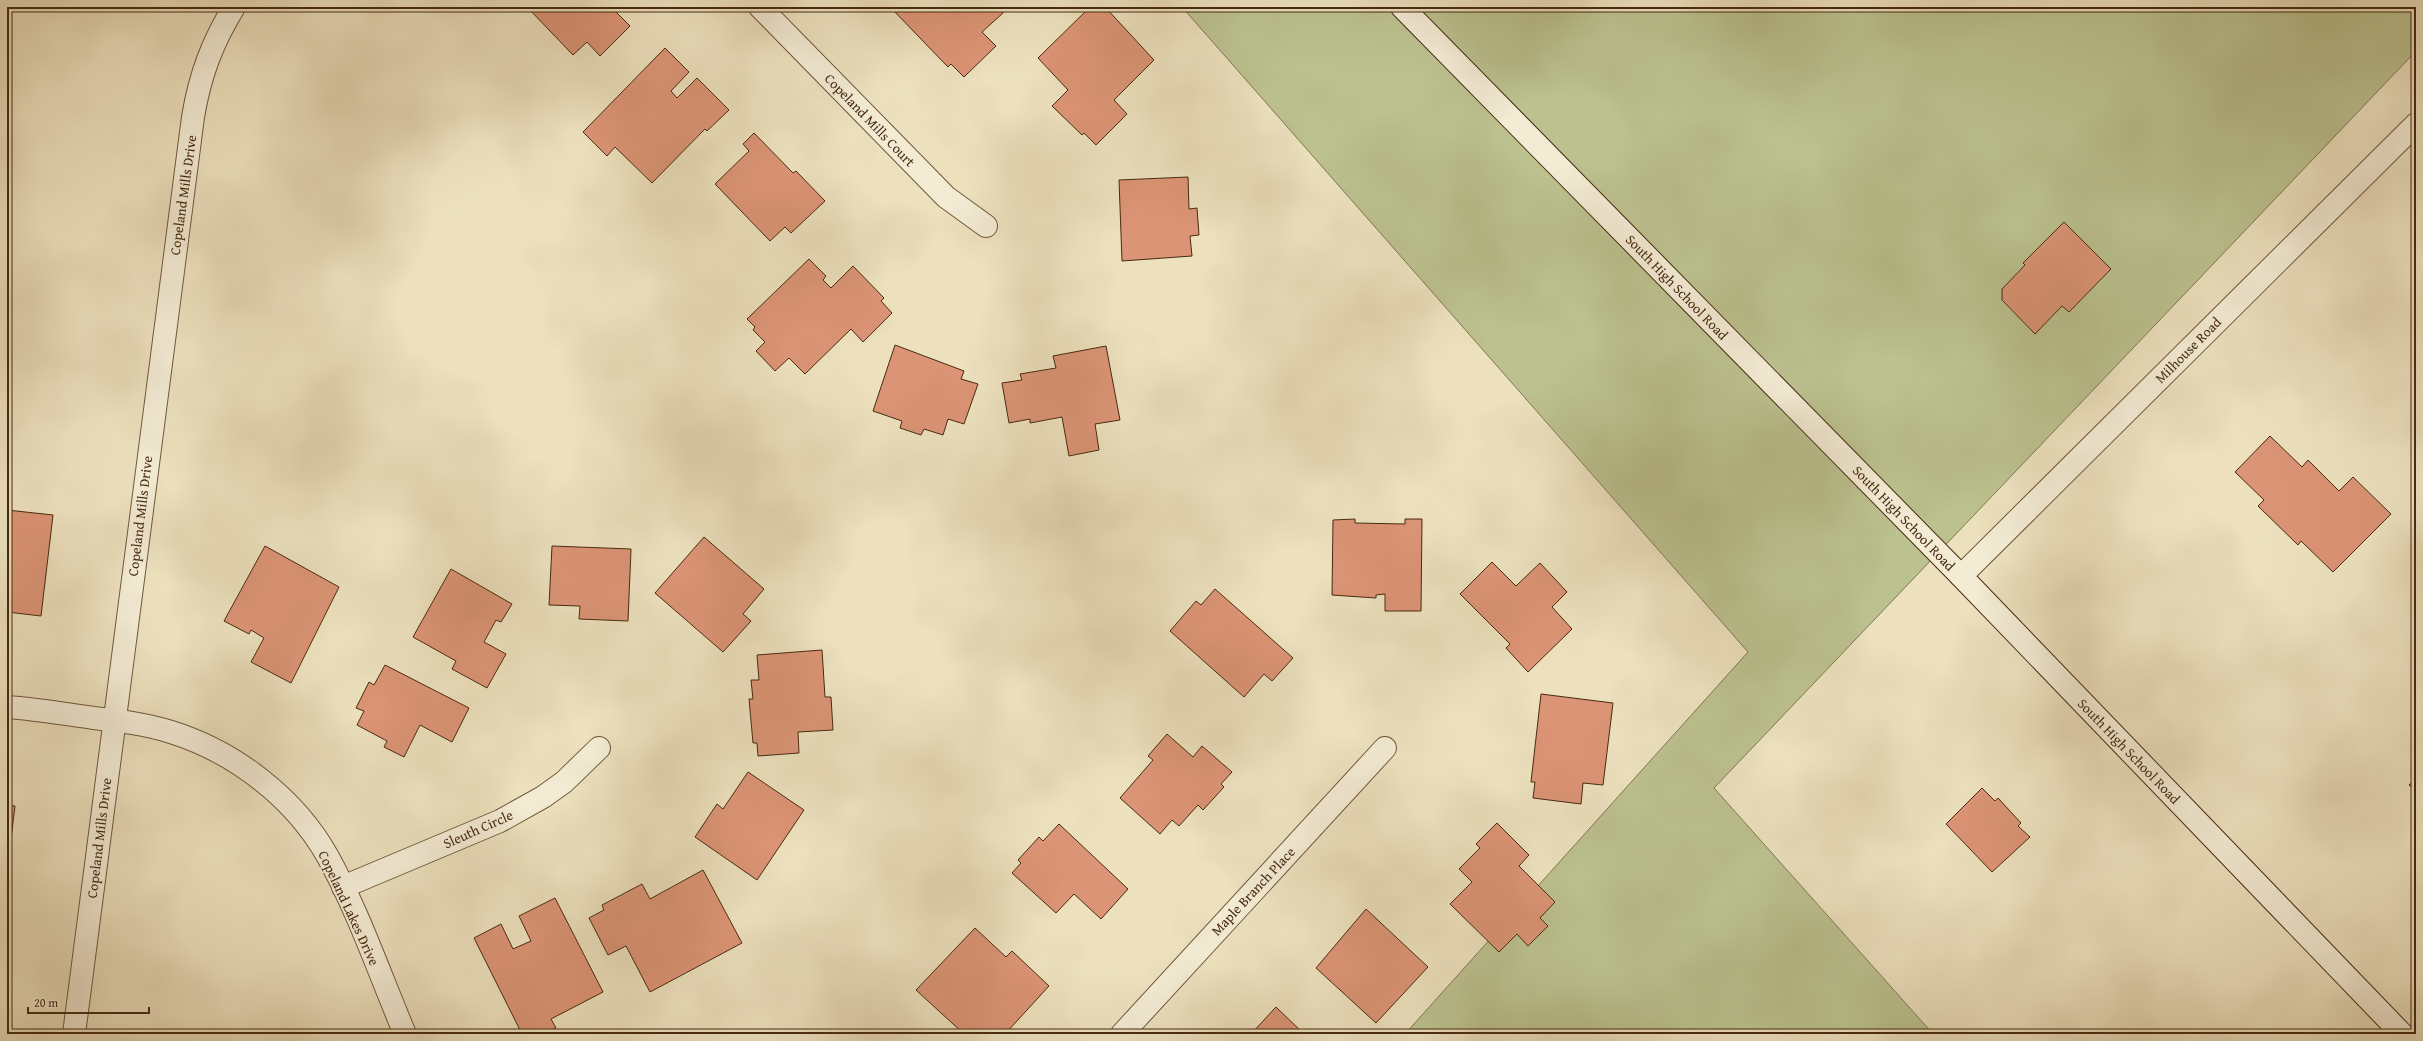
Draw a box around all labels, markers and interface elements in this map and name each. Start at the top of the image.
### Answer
street label: Copeland Mills Court [820,69,920,171]
street label: Copeland Mills Drive [165,133,201,256]
street label: South High School Road [1621,230,1733,345]
street label: Milhouse Road [2150,312,2226,388]
street label: Copeland Mills Drive [123,454,157,577]
street label: South High School Road [1848,461,1960,576]
street label: South High School Road [2073,694,2185,809]
street label: Copeland Mills Drive [82,776,116,899]
street label: Sleuth Circle [440,805,516,853]
street label: Maple Branch Place [1206,842,1300,940]
street label: Copeland Lakes Drive [314,847,385,969]
scale bar [28,989,149,1015]
text: 20 m [34,994,58,1011]

